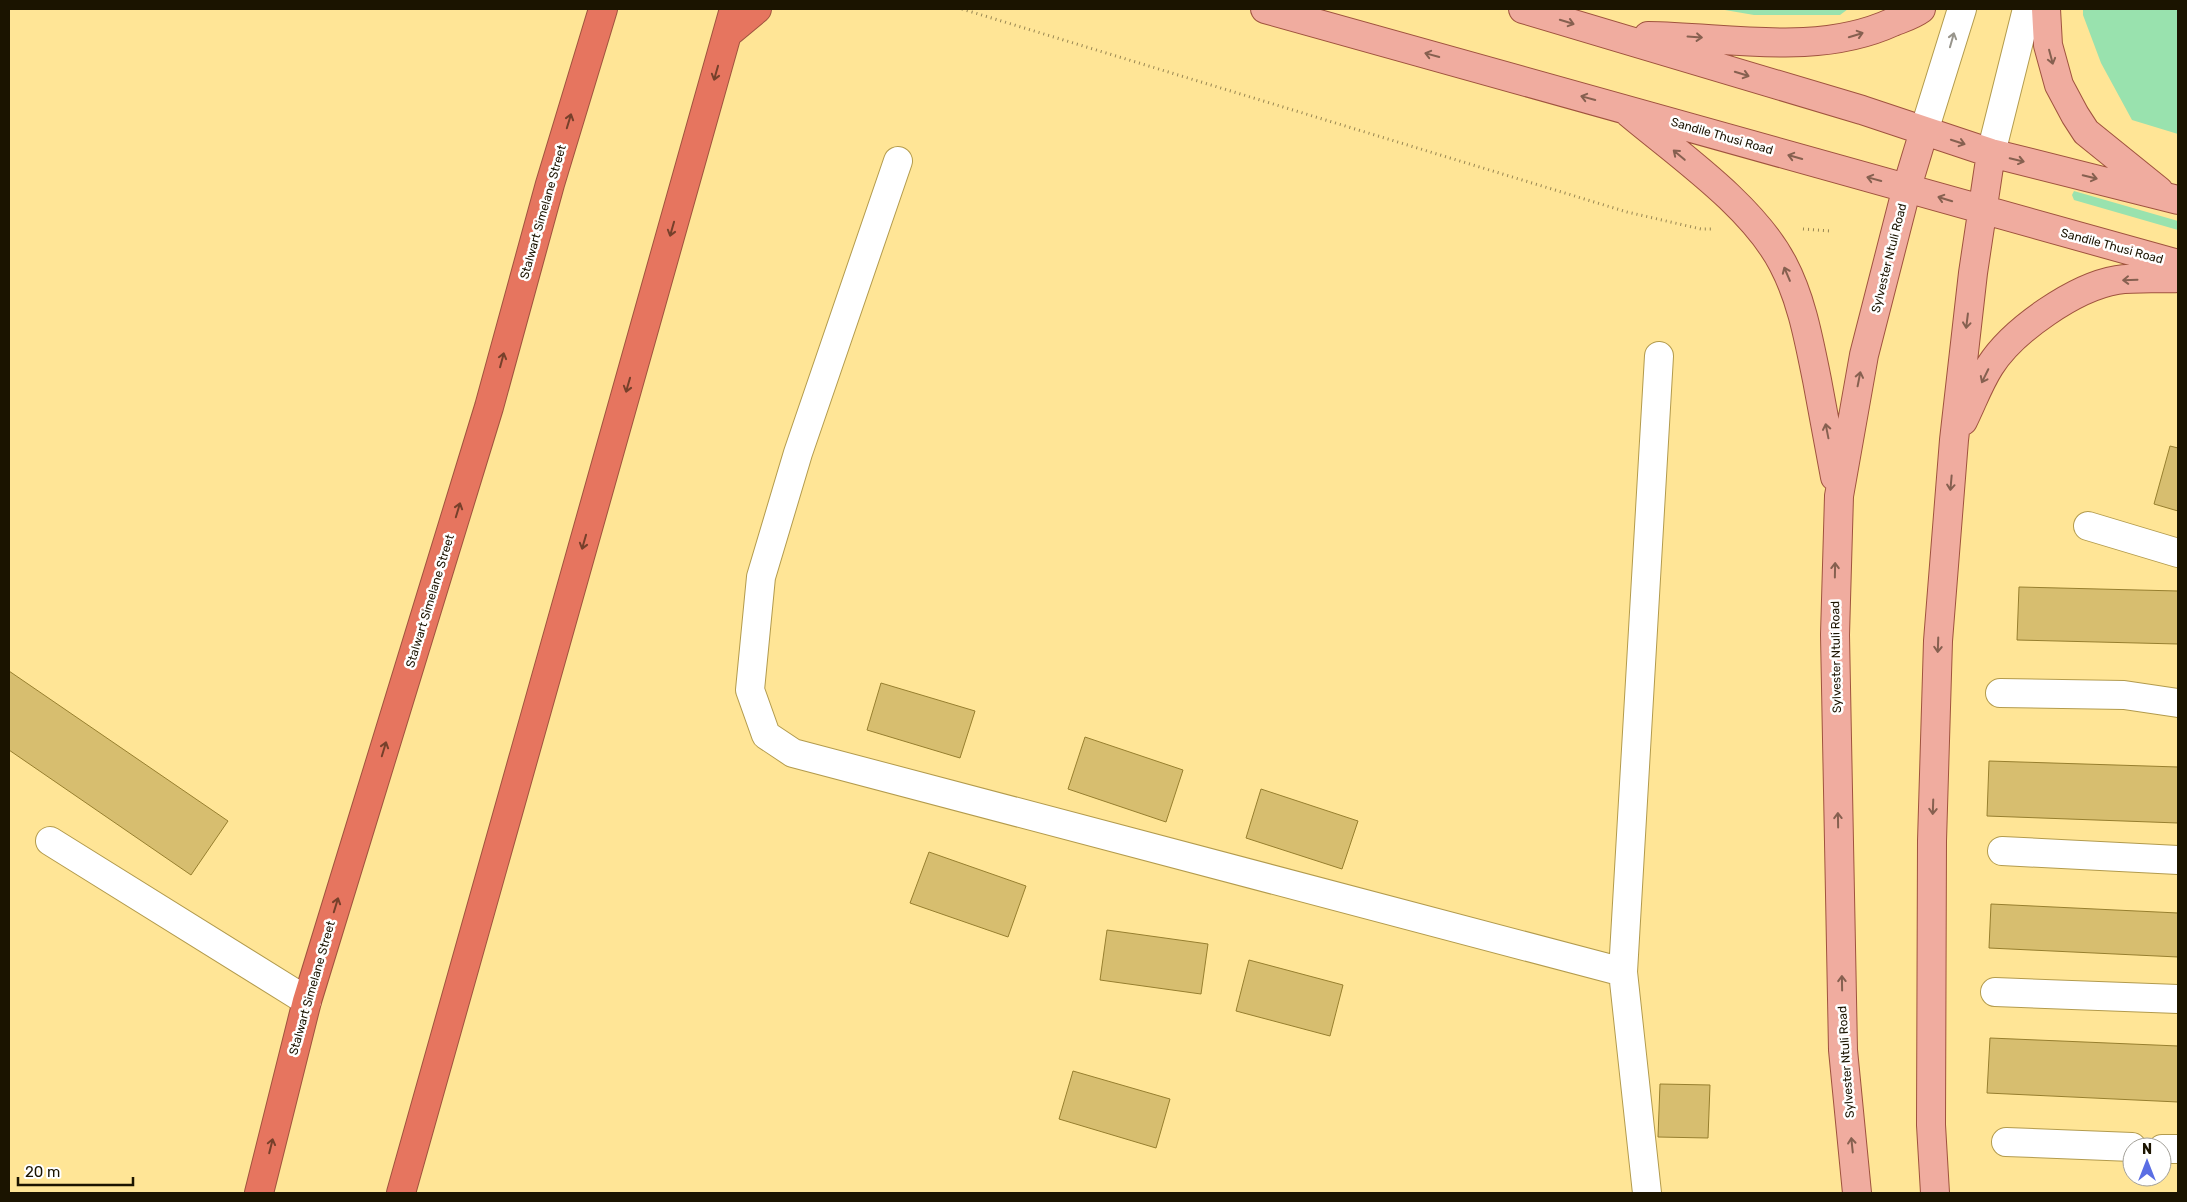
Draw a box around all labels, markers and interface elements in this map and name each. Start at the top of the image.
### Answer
one-way arrow [1559,17,1575,27]
one-way arrow [1848,30,1864,40]
one-way arrow [1686,33,1702,42]
one-way arrow [1948,33,1958,49]
one-way arrow [1424,49,1440,59]
one-way arrow [2047,49,2056,65]
one-way arrow [711,64,720,80]
one-way arrow [1733,69,1749,79]
one-way arrow [1581,92,1597,102]
one-way arrow [565,114,574,129]
street label: Sandile Thusi Road [1669,115,1775,157]
one-way arrow [1949,138,1965,147]
street label: Stalwart Simelane Street [517,143,569,281]
one-way arrow [1673,149,1686,160]
one-way arrow [1787,151,1803,161]
one-way arrow [2009,156,2025,165]
one-way arrow [2082,173,2098,183]
one-way arrow [1867,174,1883,183]
one-way arrow [1937,194,1953,204]
street label: Sylvester Ntuli Road [1869,202,1909,314]
one-way arrow [667,221,676,237]
street label: Sandile Thusi Road [2059,226,2165,266]
one-way arrow [1782,267,1792,282]
one-way arrow [2122,275,2138,285]
one-way arrow [1962,313,1972,329]
one-way arrow [498,352,507,368]
one-way arrow [1980,369,1990,384]
one-way arrow [1855,372,1865,388]
one-way arrow [623,377,632,393]
one-way arrow [1821,423,1831,439]
one-way arrow [1946,475,1955,491]
one-way arrow [453,503,463,519]
street label: Stalwart Simelane Street [403,532,457,669]
one-way arrow [579,533,589,549]
one-way arrow [1831,563,1840,579]
street label: Sylvester Ntuli Road [1828,601,1844,713]
one-way arrow [1933,636,1943,653]
one-way arrow [380,742,389,758]
one-way arrow [1929,799,1938,815]
one-way arrow [1833,812,1843,828]
one-way arrow [332,897,342,913]
street label: Stalwart Simelane Street [286,919,338,1057]
one-way arrow [1837,975,1846,991]
street label: Sylvester Ntuli Road [1835,1005,1857,1119]
one-way arrow [1847,1137,1857,1153]
north arrow [2122,1137,2172,1187]
one-way arrow [267,1138,276,1154]
text: N [2142,1141,2152,1158]
scale bar [18,1154,132,1186]
text: 20 m [25,1163,60,1181]

